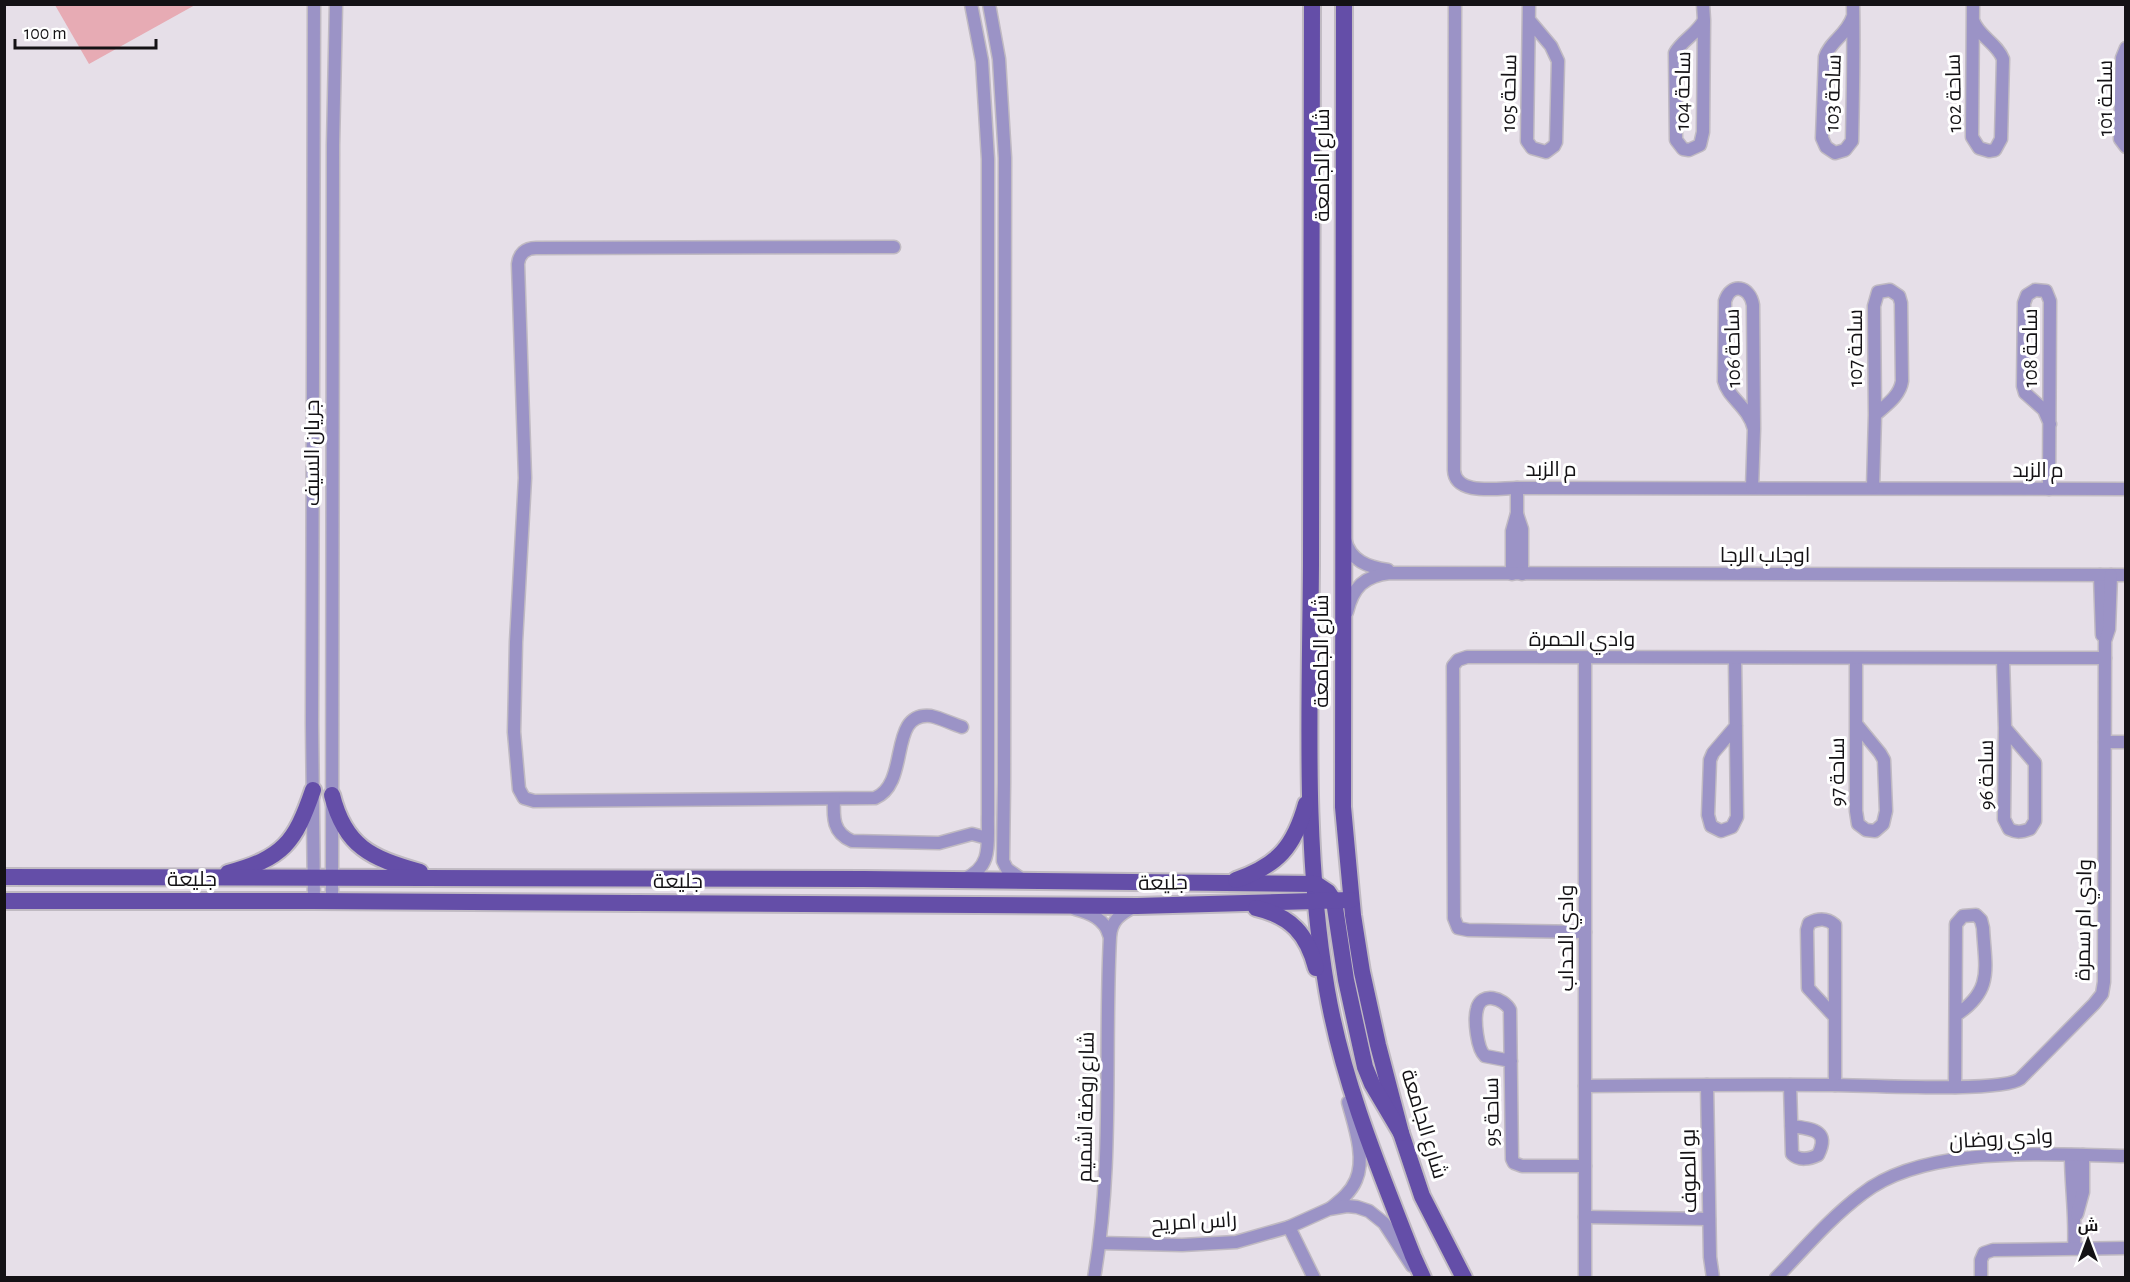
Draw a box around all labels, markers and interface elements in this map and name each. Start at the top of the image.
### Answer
scale bar [15,12,156,50]
text: 100 m [24,25,67,43]
street label: ساحة 104 [1672,51,1694,131]
street label: ساحة 102 [1943,53,1965,133]
street label: ساحة 105 [1498,54,1520,132]
street label: ساحة 103 [1821,54,1845,132]
street label: ساحة 101 [2095,60,2116,136]
street label: شارع الجامعة [1312,108,1336,222]
street label: ساحة 106 [1722,308,1744,388]
street label: ساحة 108 [2020,308,2041,388]
street label: ساحة 107 [1845,309,1866,387]
street label: جريان السيف [302,400,325,506]
street label: م الزبد [1525,459,1577,483]
street label: م الزبد [2012,460,2064,484]
street label: اوجاب الرجا [1720,545,1810,567]
street label: شارع الجامعة [1311,594,1335,708]
street label: وادي الحمرة [1529,629,1635,655]
street label: ساحة 97 [1827,737,1848,807]
street label: ساحة 96 [1976,740,1997,810]
street label: وادي ام سمرة [2072,859,2101,981]
street label: جليعة [167,869,217,890]
street label: جليعة [653,871,703,892]
street label: جليعة [1138,872,1188,894]
street label: وادي الحداب [1556,884,1582,992]
street label: شارع روضة اشميم [1074,1031,1101,1183]
street label: شارع الجامعة [1395,1067,1451,1182]
street label: ساحة 95 [1481,1077,1503,1147]
street label: وادي روضان [1949,1126,2054,1157]
street label: بو الصوف [1678,1129,1701,1213]
street label: راس امريح [1151,1209,1238,1238]
north arrow [2058,1210,2118,1270]
text: ش [2078,1217,2098,1235]

